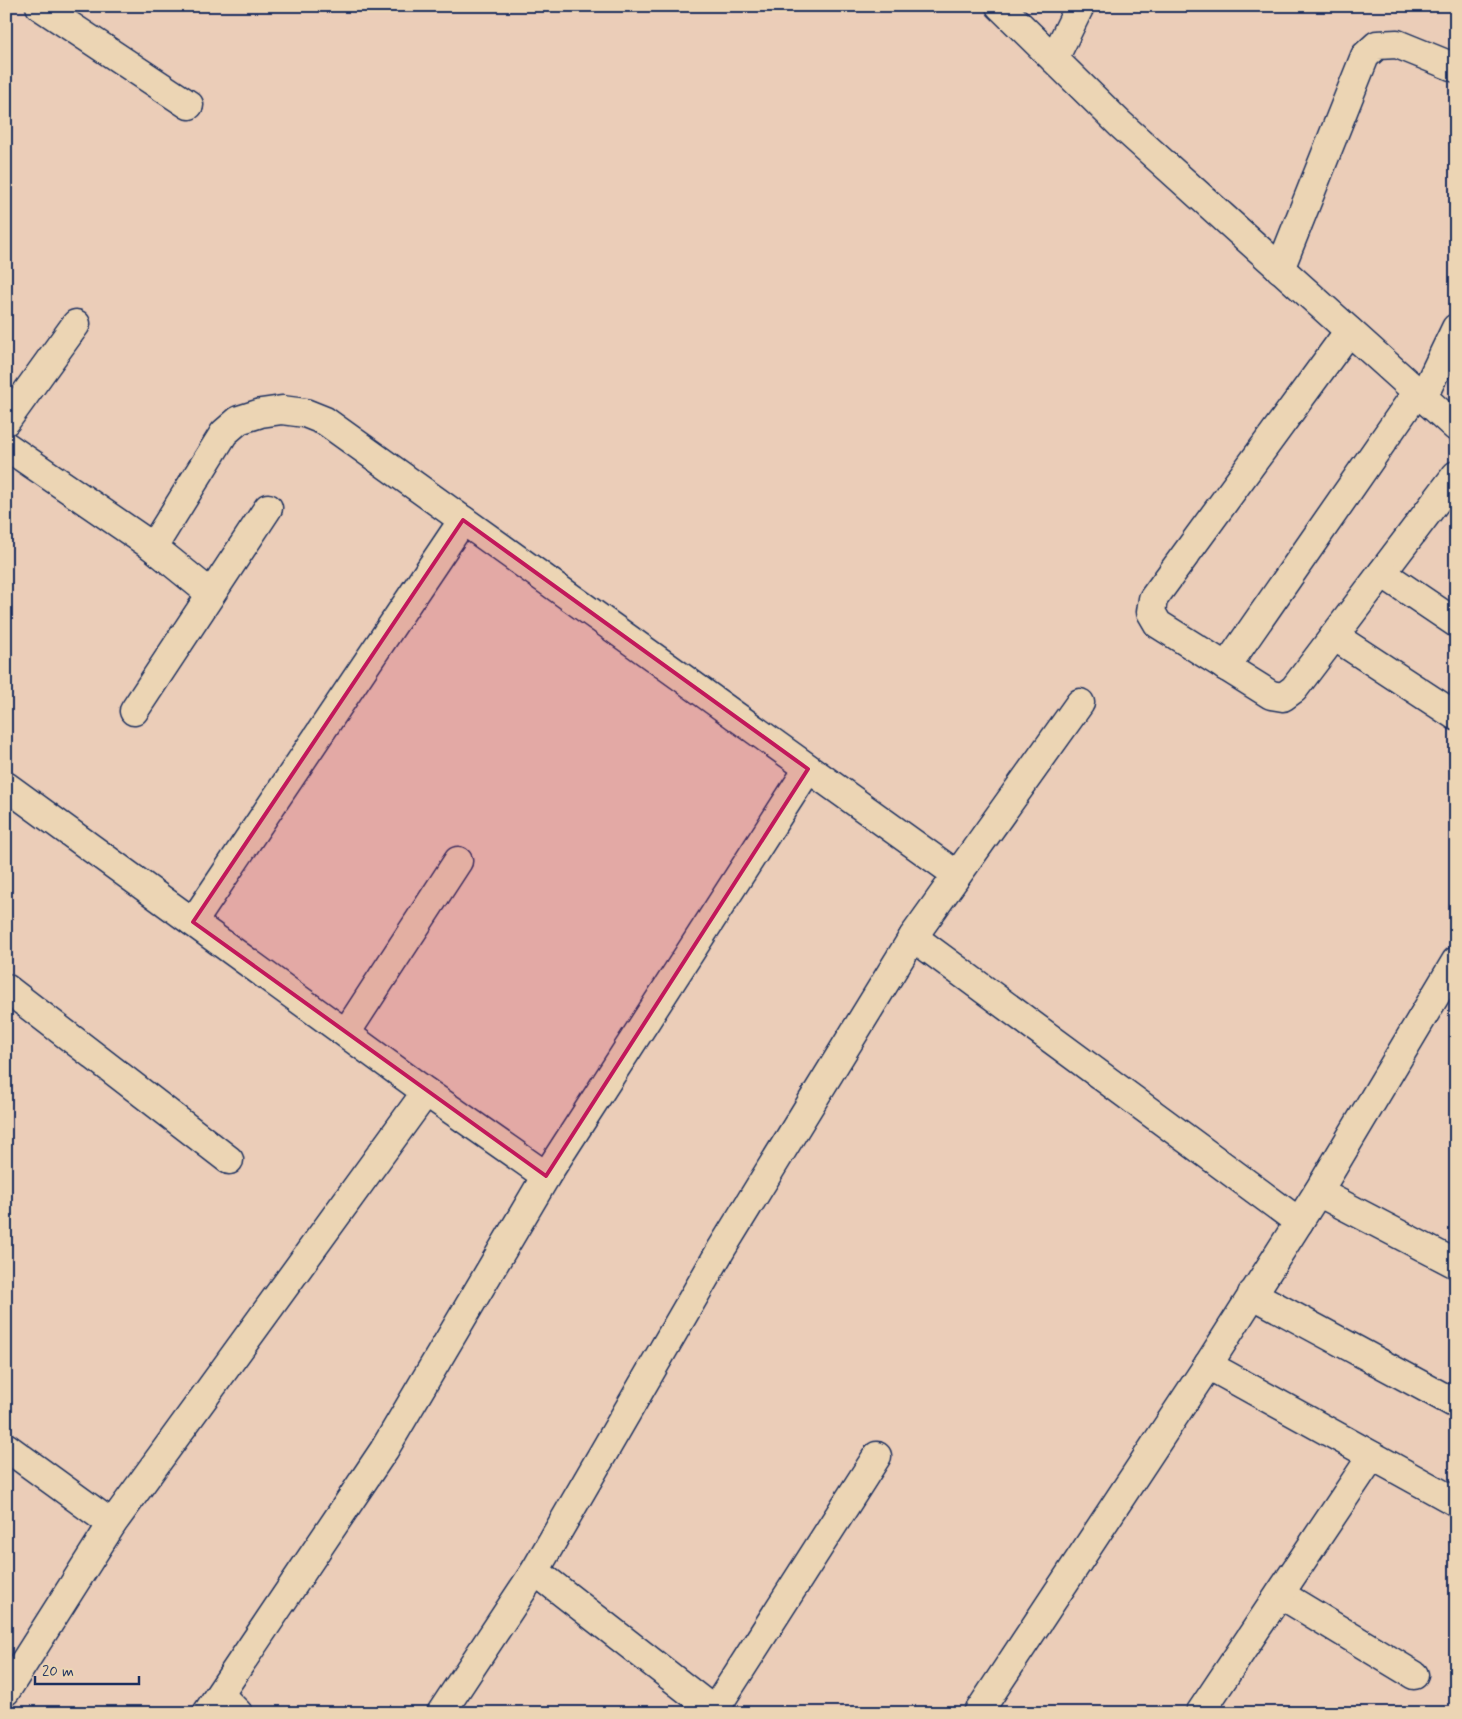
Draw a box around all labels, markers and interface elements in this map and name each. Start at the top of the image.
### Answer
scale bar [35,1654,139,1686]
text: 20 m [42,1662,74,1682]

